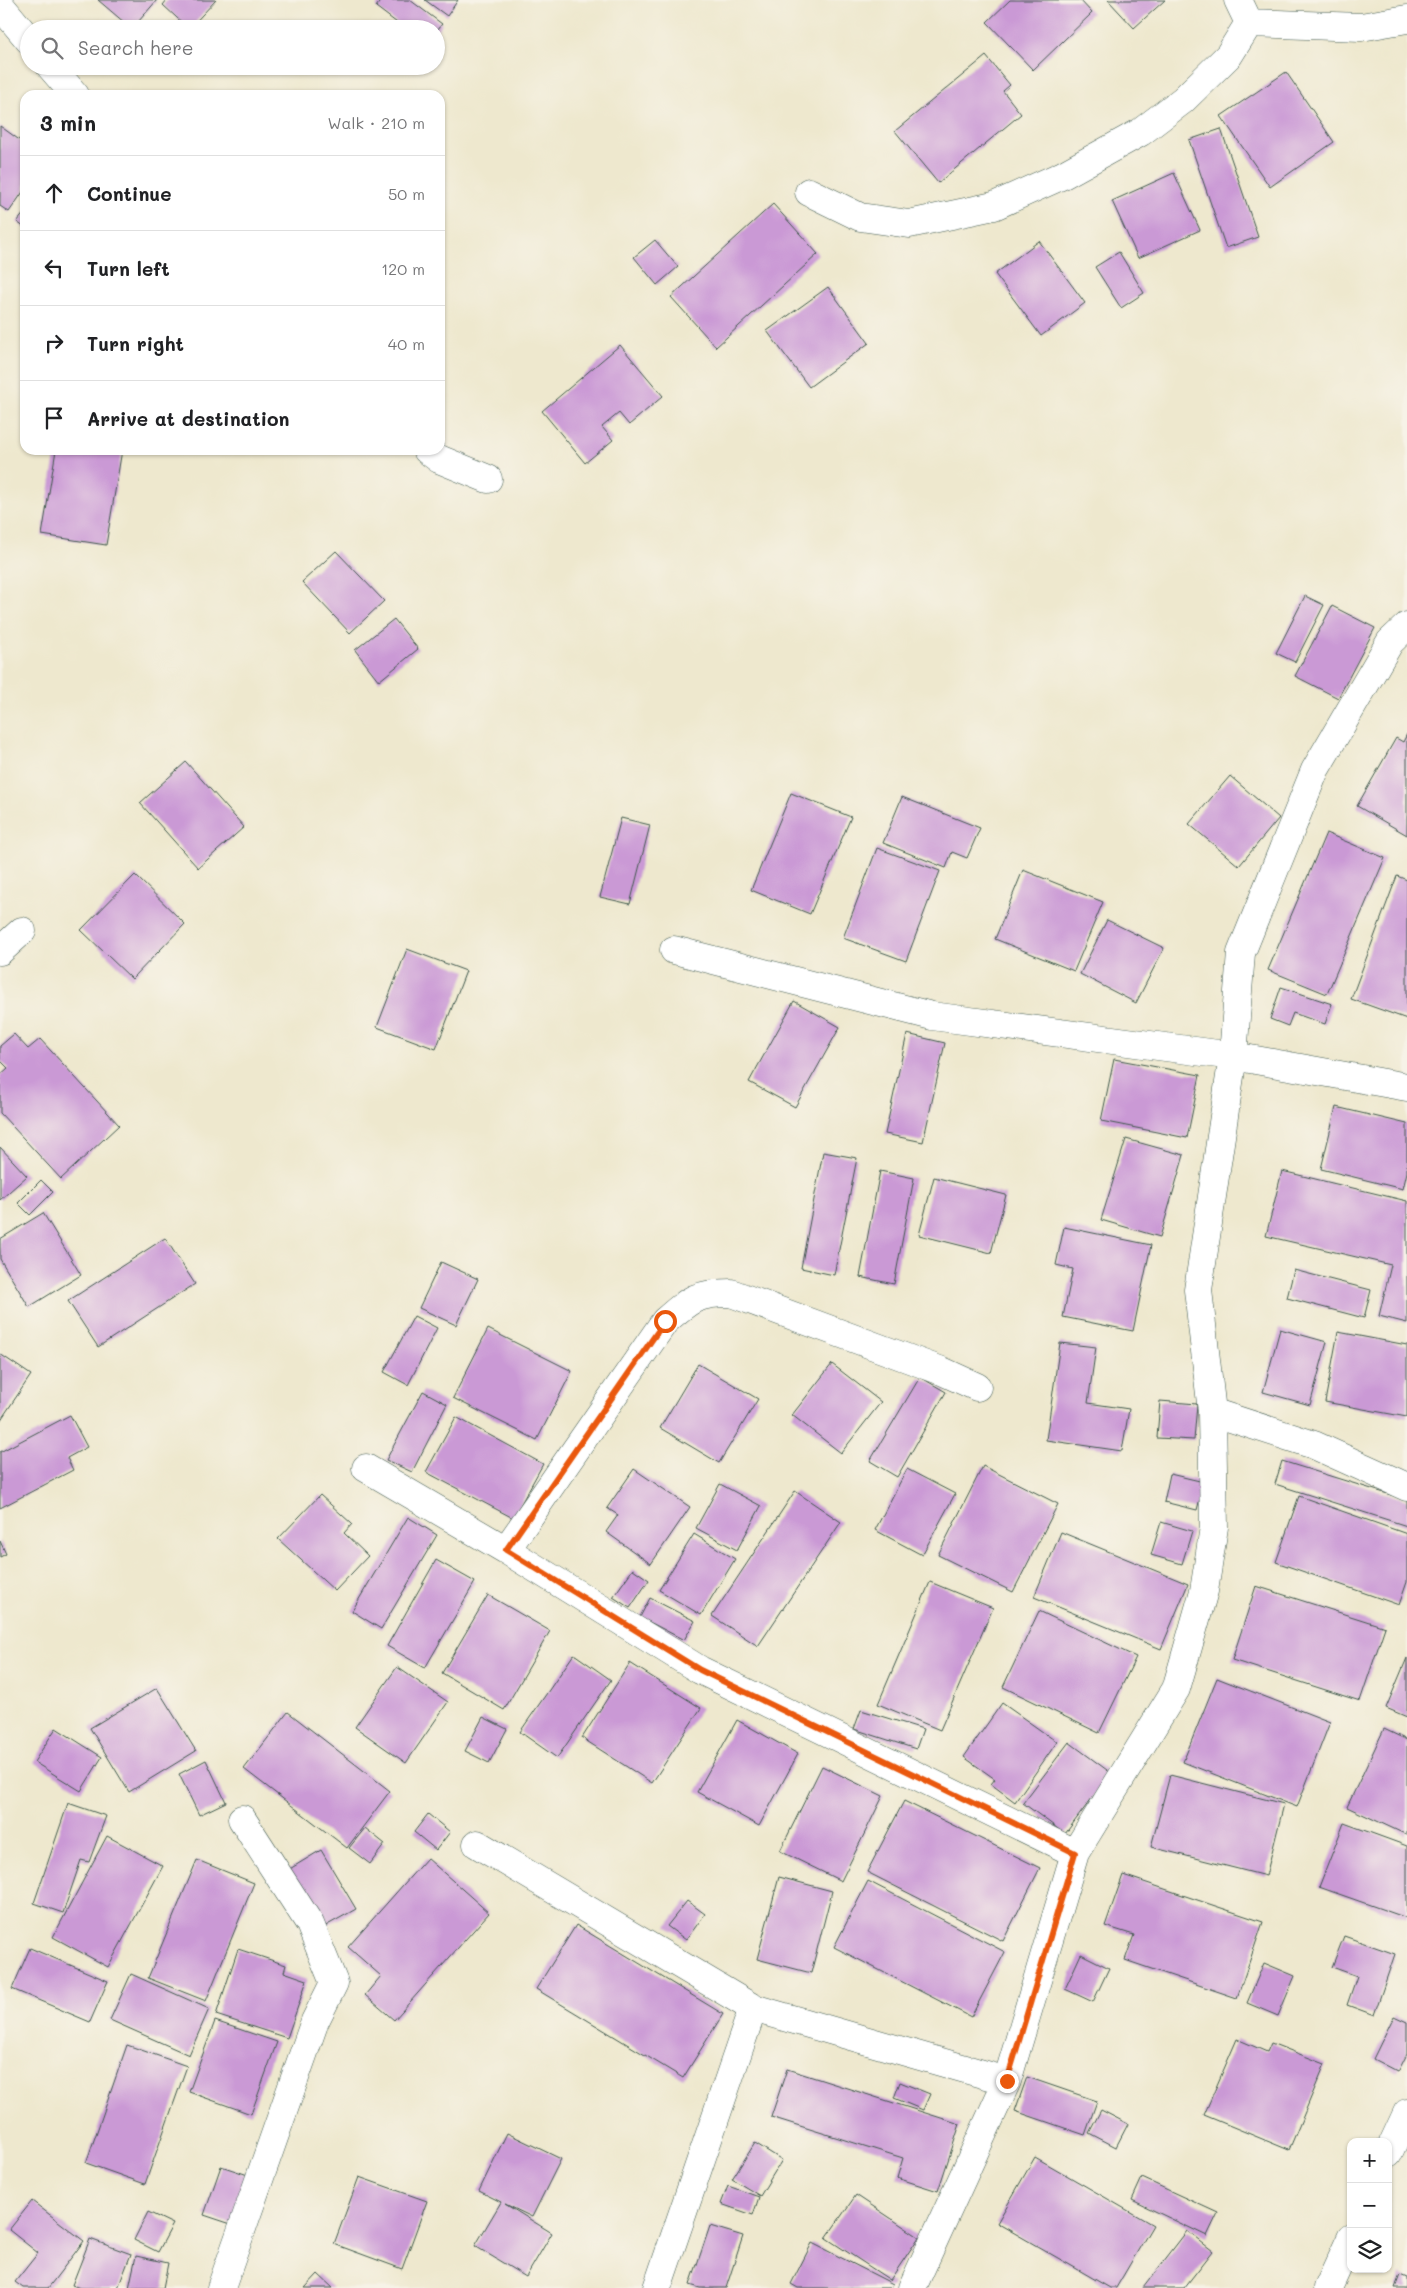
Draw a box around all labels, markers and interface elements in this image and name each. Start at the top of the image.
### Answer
search box [20,20,445,75]
icon: search [38,34,66,62]
text: Search here [78,35,194,60]
text: 3 min [40,109,96,136]
text: Walk · 210 m [327,112,425,133]
icon: ahead [40,179,68,207]
text: Continue [87,181,172,206]
text: 50 m [388,183,425,204]
icon: left [40,254,68,282]
text: Turn left [87,256,170,281]
text: 120 m [381,258,425,279]
icon: right [40,329,68,357]
text: Turn right [87,331,184,356]
text: 40 m [388,333,425,354]
icon: arrive [40,404,68,432]
text: Arrive at destination [87,406,290,431]
route start [654,1310,677,1333]
route end [996,2070,1019,2093]
map controls [1347,2138,1392,2273]
button: + [1347,2138,1392,2183]
button: − [1347,2183,1392,2228]
button: layers [1347,2228,1392,2273]

